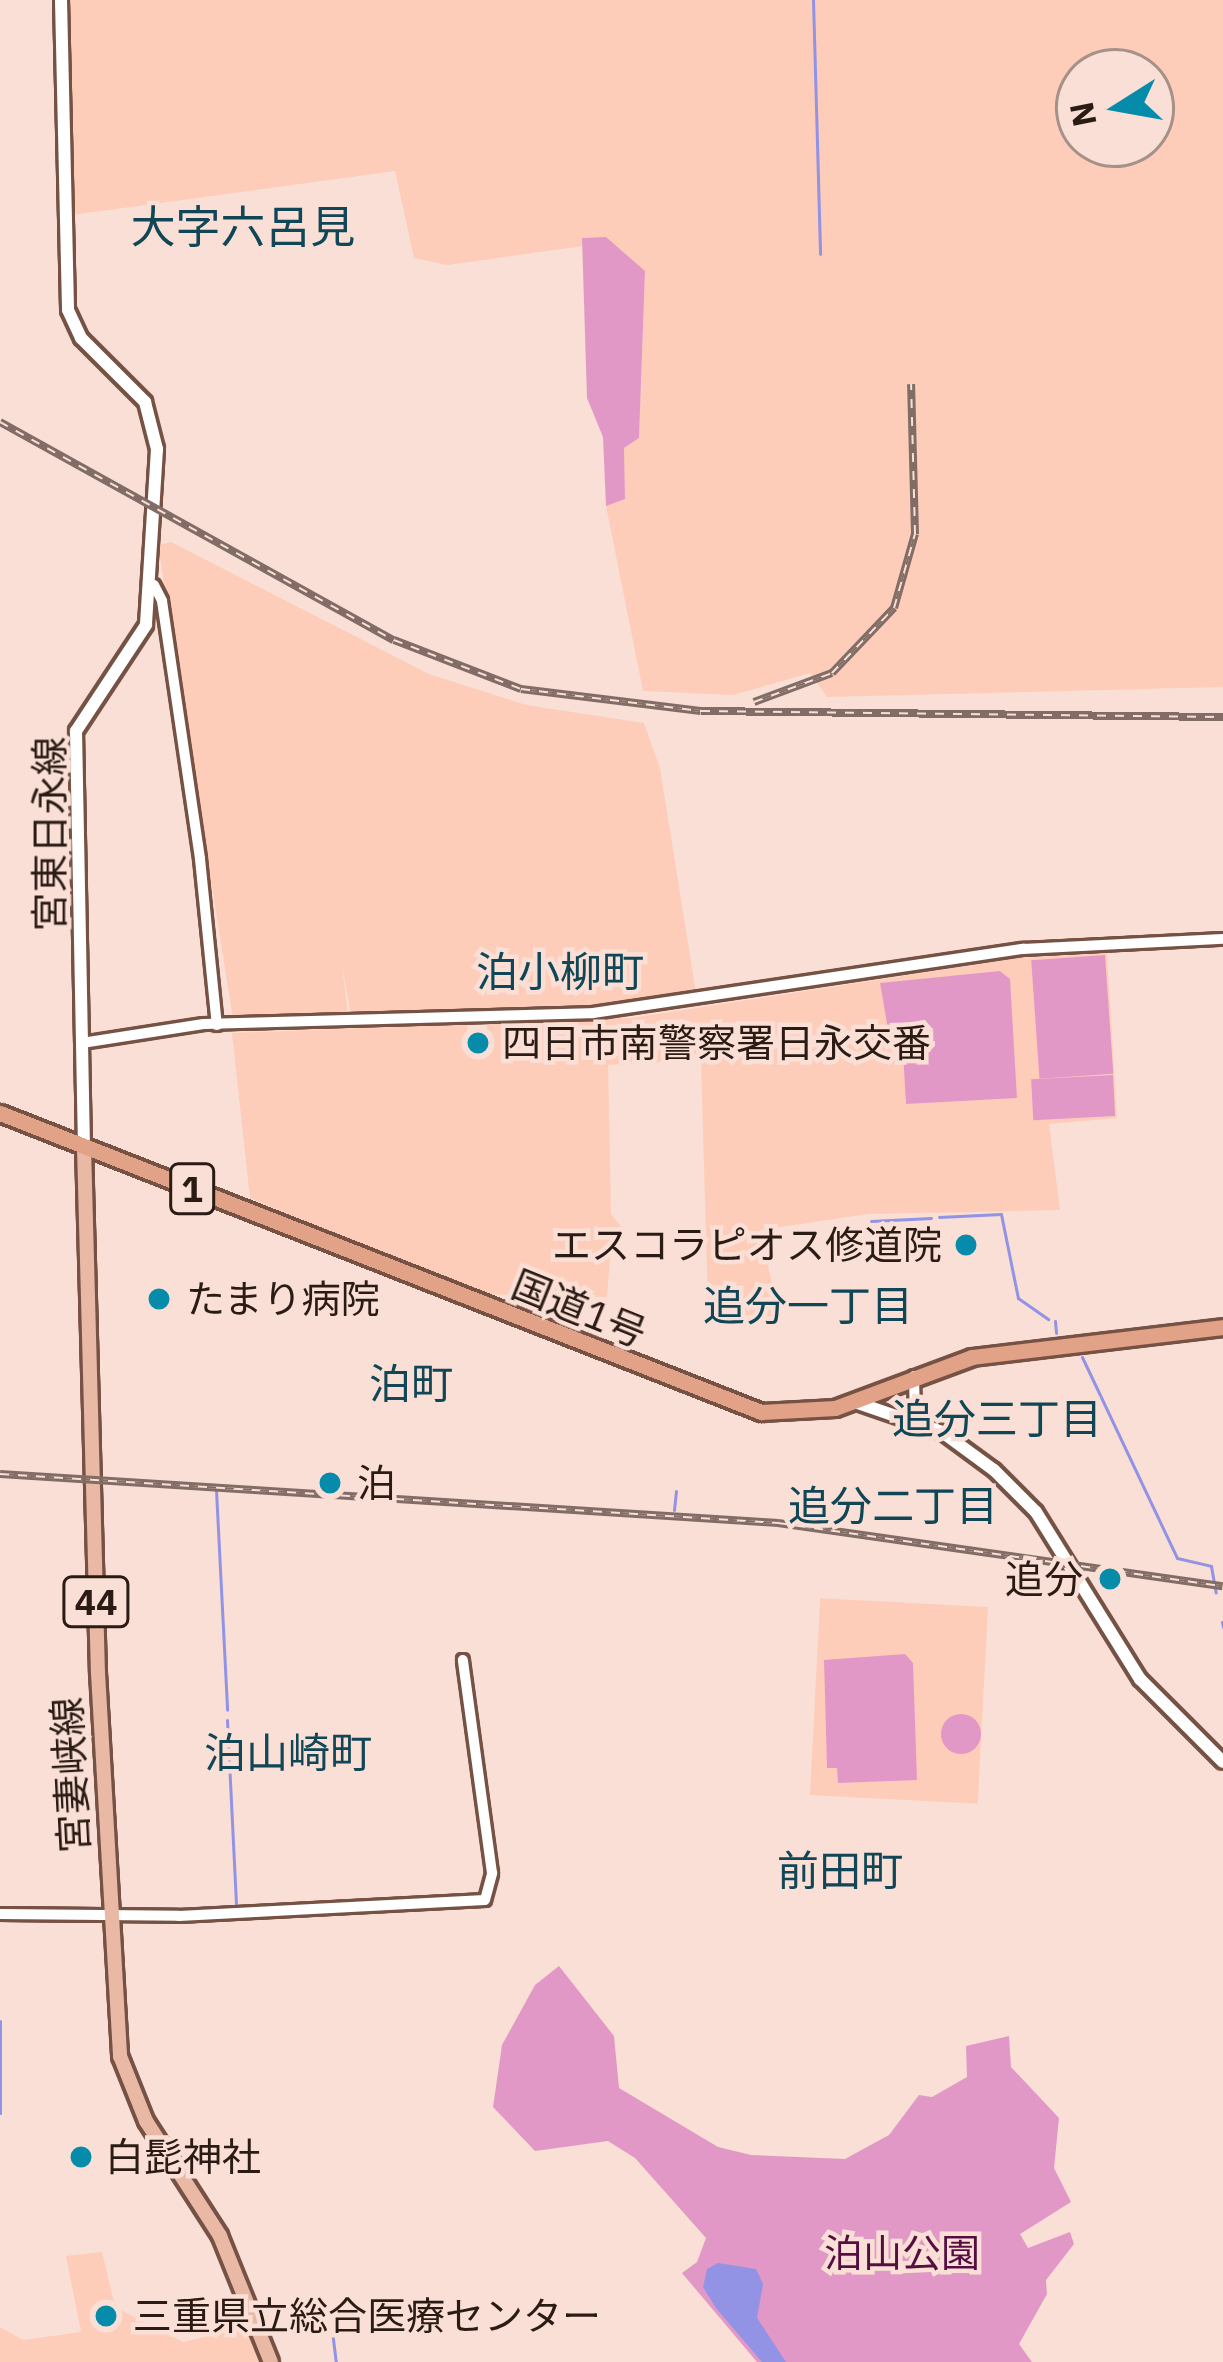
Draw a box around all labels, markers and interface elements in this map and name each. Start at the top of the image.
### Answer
north arrow [1055,48,1175,168]
text: N [1059,99,1106,130]
district label: 大字六呂見 [131,200,355,254]
street label: 宮東日永線 [27,737,73,931]
district label: 泊小柳町 [476,947,644,997]
place label: 四日市南警察署日永交番 [502,1020,931,1066]
marker: 四日市南警察署日永交番 [465,1030,491,1056]
road number: 1 [168,1159,216,1219]
place label: エスコラピオス修道院 [552,1222,942,1268]
marker: エスコラピオス修道院 [953,1232,979,1258]
street label: 国道1号 [505,1261,653,1357]
place label: たまり病院 [186,1276,381,1322]
district label: 追分一丁目 [703,1281,913,1331]
marker: たまり病院 [143,1283,175,1315]
district label: 泊町 [369,1359,453,1409]
district label: 追分三丁目 [892,1394,1102,1444]
place label: 泊 [357,1460,396,1506]
marker: 泊 [314,1467,346,1499]
district label: 追分二丁目 [788,1481,998,1531]
place label: 追分 [1005,1556,1083,1602]
marker: 追分 [1094,1563,1126,1595]
road number: 44 [60,1572,132,1632]
street label: 宮妻峡線 [44,1696,98,1854]
district label: 泊山崎町 [204,1728,372,1778]
district label: 前田町 [777,1846,903,1896]
place label: 白髭神社 [105,2134,261,2180]
marker: 白髭神社 [68,2144,94,2170]
park label: 泊山公園 [824,2230,980,2276]
place label: 三重県立総合医療センター [133,2293,601,2339]
marker: 三重県立総合医療センター [90,2300,122,2332]

